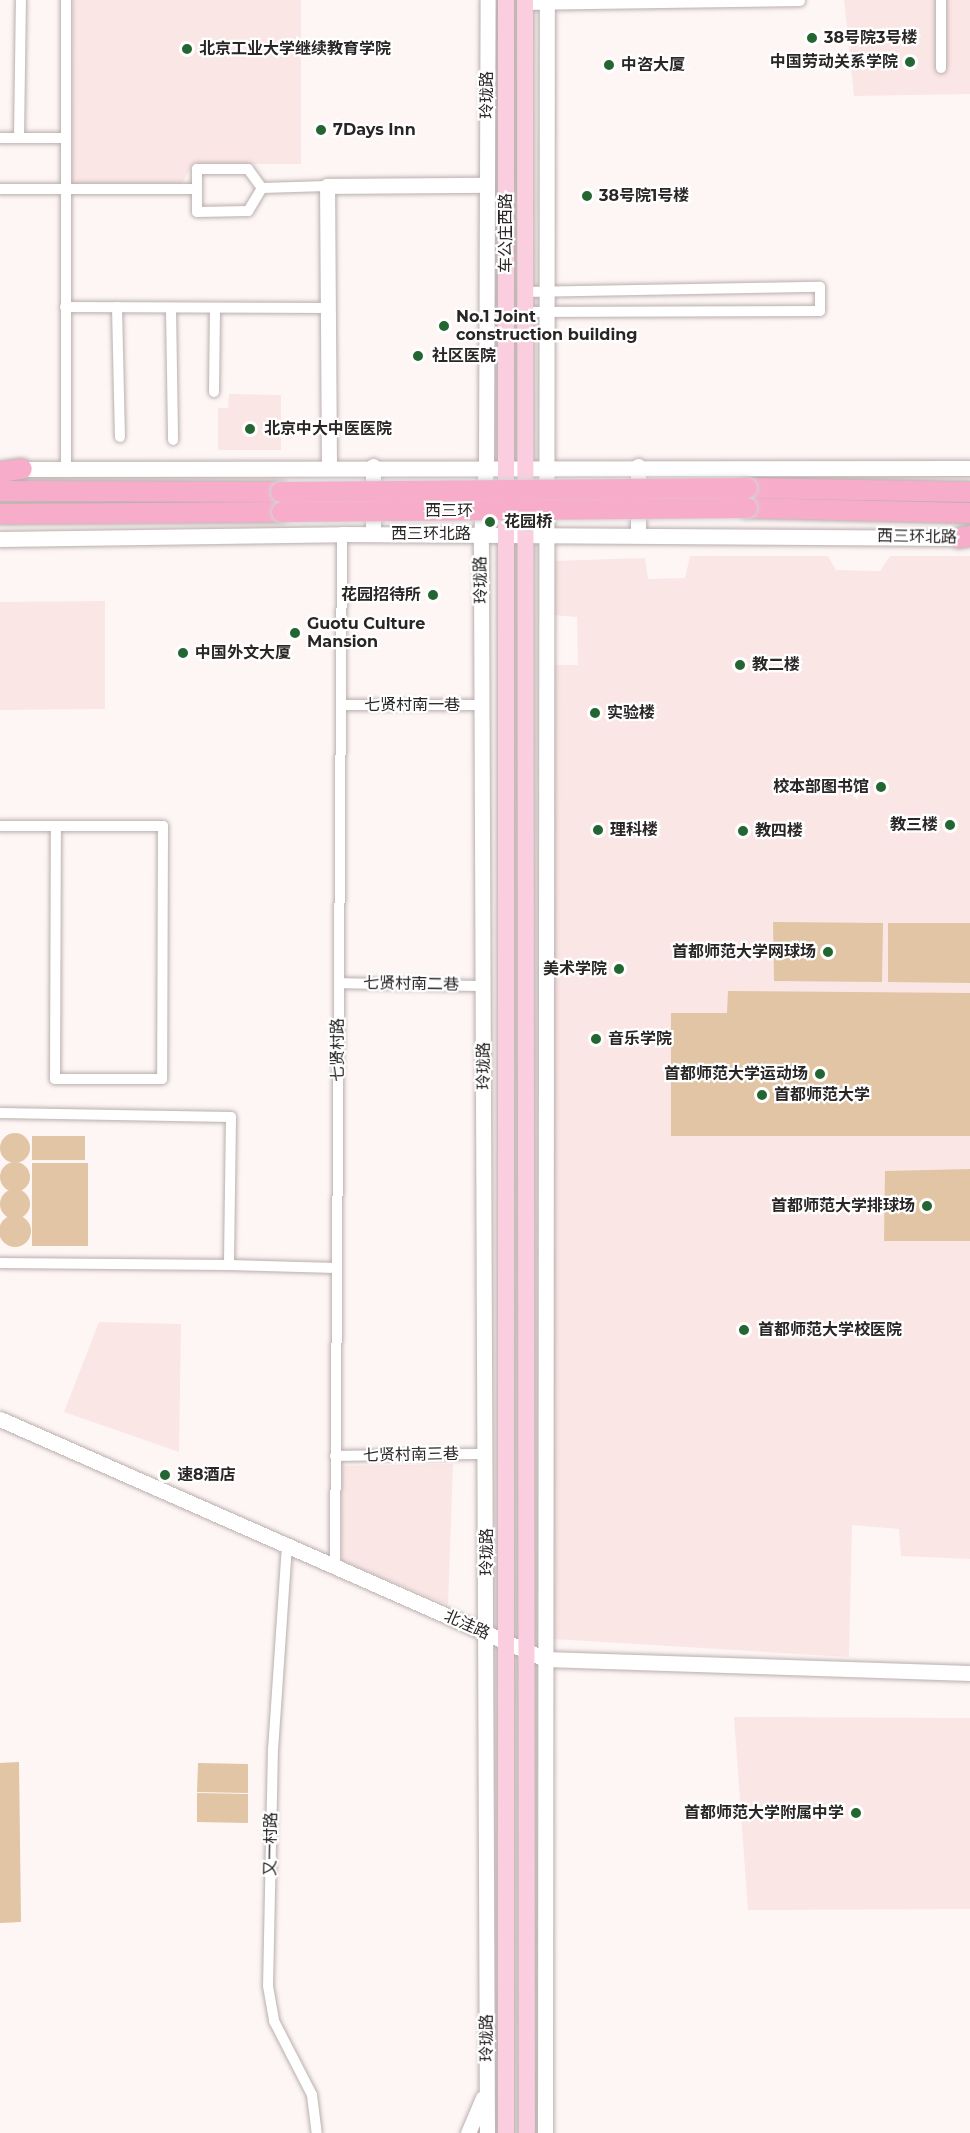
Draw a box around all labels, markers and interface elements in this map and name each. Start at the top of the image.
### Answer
place label: 38号院3号楼 [824,28,918,48]
marker: 38号院3号楼 [805,31,819,45]
place label: 北京工业大学继续教育学院 [199,39,391,59]
marker: 北京工业大学继续教育学院 [180,42,194,56]
place label: 中国劳动关系学院 [770,52,898,72]
place label: 中咨大厦 [621,55,685,75]
marker: 中国劳动关系学院 [903,55,917,69]
marker: 中咨大厦 [602,58,616,72]
street label: 玲珑路 [477,71,497,119]
place label: 7Days Inn [333,120,416,140]
marker: 7Days Inn [314,123,328,137]
place label: 38号院1号楼 [599,186,689,206]
marker: 38号院1号楼 [580,189,594,203]
street label: 车公庄西路 [496,193,516,273]
place label: No.1 Joint construction building [456,307,638,345]
marker: No.1 Joint construction building [437,319,451,333]
place label: 社区医院 [432,346,496,366]
marker: 社区医院 [409,347,427,365]
place label: 北京中大中医医院 [264,419,392,439]
marker: 北京中大中医医院 [241,420,259,438]
street label: 西三环 [425,501,473,521]
place label: 花园桥 [504,512,552,532]
marker: 花园桥 [481,513,499,531]
street label: 西三环北路 [391,524,471,544]
street label: 西三环北路 [877,527,957,547]
street label: 玲珑路 [471,556,491,604]
place label: 花园招待所 [341,585,421,605]
marker: 花园招待所 [426,588,440,602]
place label: Guotu Culture Mansion [307,614,425,652]
marker: Guotu Culture Mansion [288,626,302,640]
place label: 中国外文大厦 [195,643,291,663]
marker: 中国外文大厦 [176,646,190,660]
place label: 教二楼 [752,655,800,675]
marker: 教二楼 [733,658,747,672]
street label: 七贤村南一巷 [364,695,460,715]
place label: 实验楼 [607,703,655,723]
marker: 实验楼 [588,706,602,720]
place label: 校本部图书馆 [773,777,869,797]
marker: 校本部图书馆 [874,780,888,794]
place label: 教三楼 [890,815,938,835]
marker: 教三楼 [943,818,957,832]
place label: 理科楼 [610,820,658,840]
place label: 教四楼 [755,821,803,841]
marker: 理科楼 [591,823,605,837]
marker: 教四楼 [736,824,750,838]
place label: 首都师范大学网球场 [672,942,816,962]
marker: 首都师范大学网球场 [821,945,835,959]
place label: 美术学院 [543,959,607,979]
marker: 美术学院 [612,962,626,976]
street label: 七贤村南二巷 [363,974,459,994]
street label: 七贤村路 [328,1018,348,1082]
place label: 音乐学院 [608,1029,672,1049]
marker: 音乐学院 [589,1032,603,1046]
street label: 玲珑路 [474,1042,494,1090]
place label: 首都师范大学运动场 [664,1064,808,1084]
marker: 首都师范大学运动场 [813,1067,827,1081]
place label: 首都师范大学 [774,1085,870,1105]
marker: 首都师范大学 [755,1088,769,1102]
place label: 首都师范大学排球场 [771,1196,915,1216]
marker: 首都师范大学排球场 [920,1199,934,1213]
place label: 首都师范大学校医院 [758,1320,902,1340]
marker: 首都师范大学校医院 [735,1321,753,1339]
street label: 七贤村南三巷 [363,1445,459,1465]
place label: 速8酒店 [177,1465,236,1485]
marker: 速8酒店 [158,1468,172,1482]
street label: 玲珑路 [477,1528,497,1576]
street label: 北洼路 [441,1606,493,1644]
place label: 首都师范大学附属中学 [684,1803,844,1823]
marker: 首都师范大学附属中学 [849,1806,863,1820]
street label: 又一村路 [261,1812,281,1876]
street label: 玲珑路 [477,2014,497,2062]

